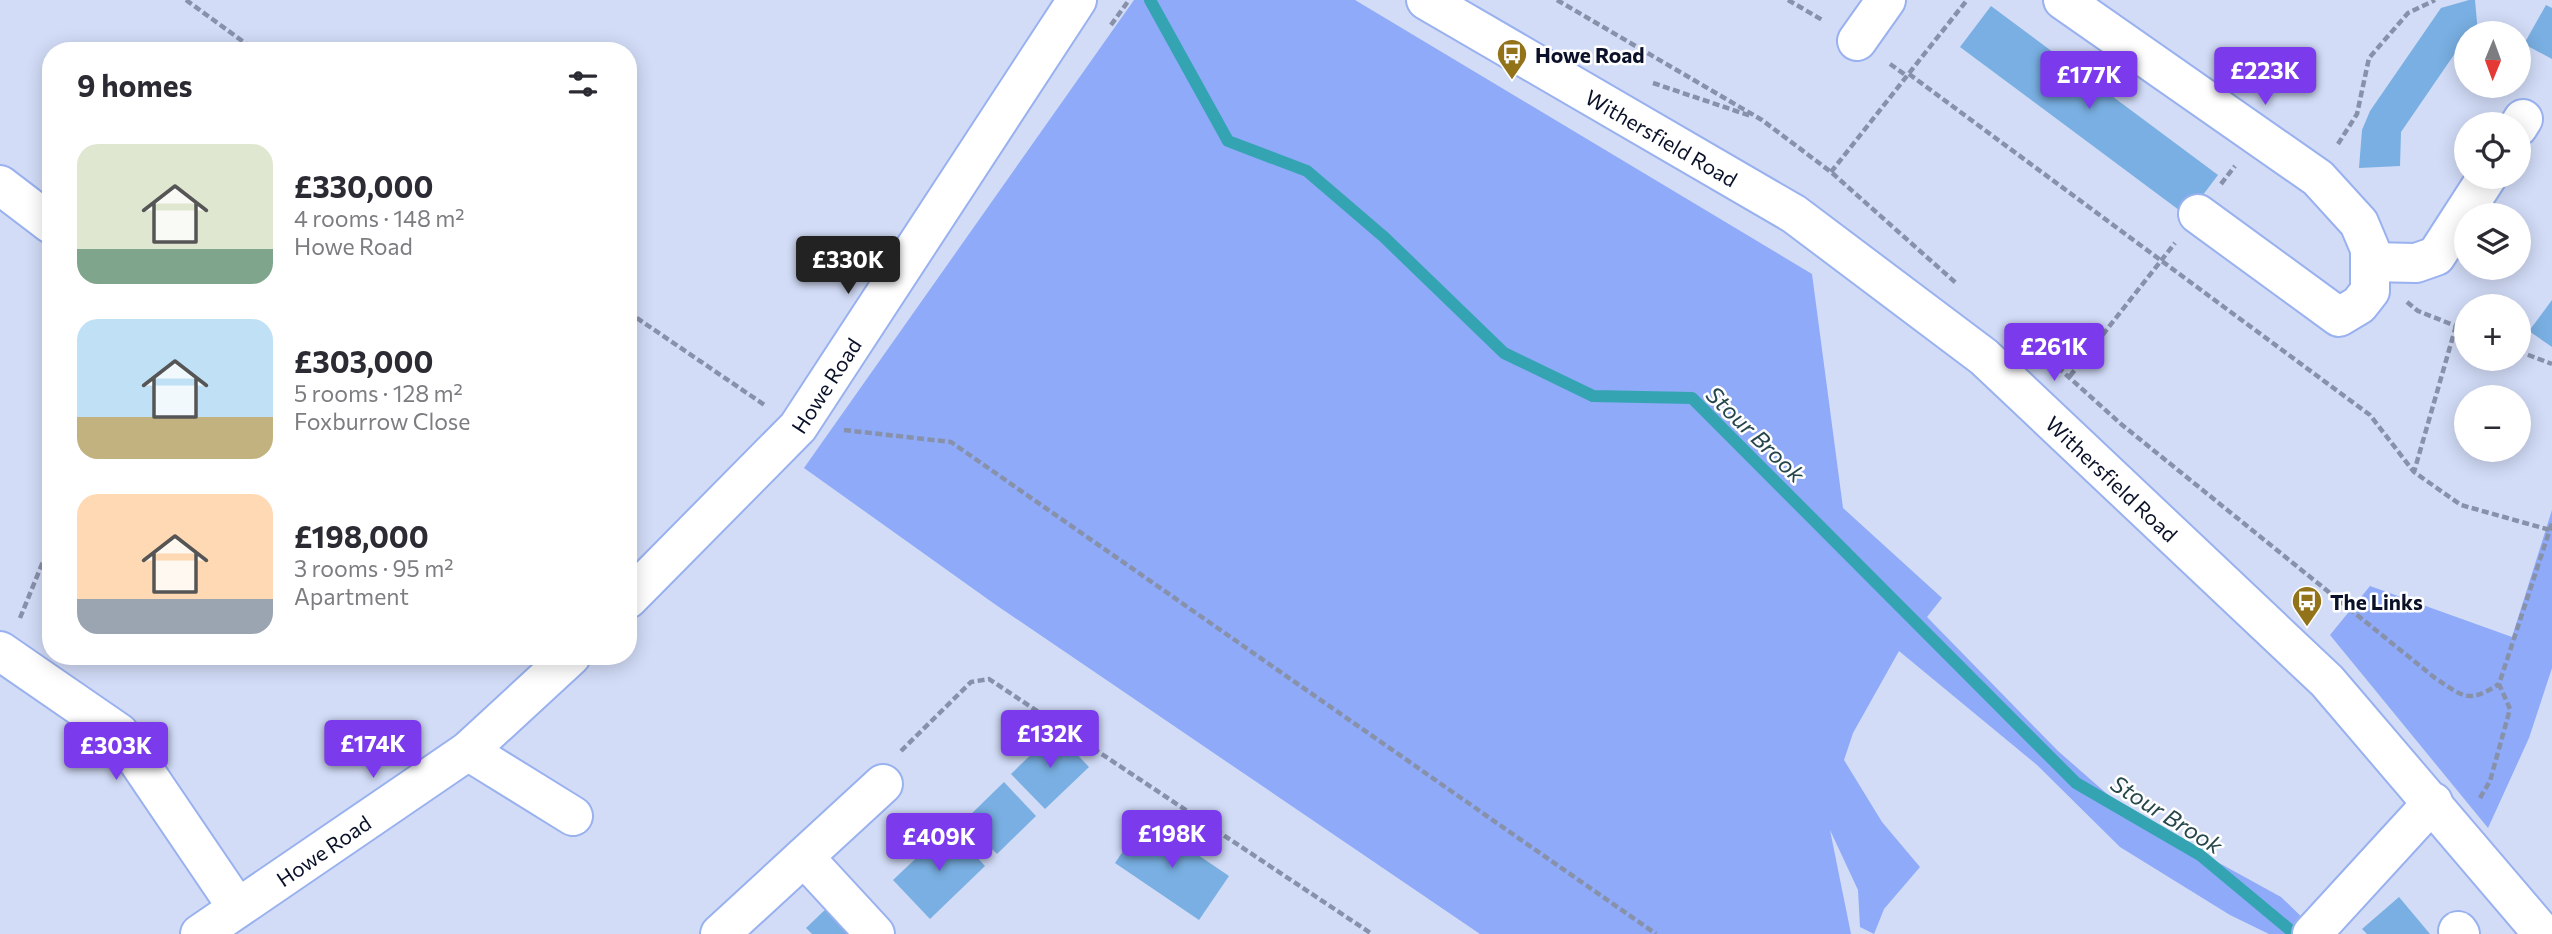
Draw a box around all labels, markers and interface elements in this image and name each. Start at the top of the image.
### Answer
north arrow [2454,21,2530,98]
map controls [2454,21,2531,462]
bus stop icon: Howe Road [1495,37,1529,81]
place label: Howe Road [1535,42,1645,67]
pin: £223K [2216,48,2314,107]
pin: £177K [2040,52,2138,111]
text: £223K [2230,56,2300,84]
text: £177K [2056,60,2122,88]
icon: filters [564,65,602,103]
text: 9 homes [77,66,192,103]
street label: Withersfield Road [1582,83,1742,191]
button: locate [2454,112,2531,189]
text: £330,000 [294,167,433,204]
icon: home [133,172,217,256]
button: layers [2454,203,2531,280]
text: 4 rooms · 148 m² [294,204,465,232]
text: Howe Road [294,232,413,260]
pin: £330K [799,236,897,296]
text: £330K [812,245,884,273]
button: + [2454,294,2531,371]
pin: £261K [2005,324,2103,383]
text: £261K [2020,332,2088,360]
street label: Howe Road [785,333,866,437]
text: £303,000 [294,342,433,379]
icon: home [133,347,217,431]
text: 5 rooms · 128 m² [294,379,463,407]
water label: Stour Brook [1701,380,1812,488]
button: − [2454,385,2531,462]
text: Foxburrow Close [294,407,470,435]
street label: Withersfield Road [2041,410,2183,546]
text: £198,000 [294,517,429,554]
icon: home [133,522,217,606]
text: 3 rooms · 95 m² [294,554,453,582]
text: Apartment [294,582,409,610]
bus stop icon: The Links [2290,584,2324,628]
place label: The Links [2330,589,2423,614]
pin: £132K [1001,710,1099,770]
text: £132K [1017,719,1083,747]
pin: £174K [324,720,422,780]
pin: £303K [67,722,165,782]
text: £174K [340,729,406,757]
text: £303K [80,731,152,759]
water label: Stour Brook [2106,769,2228,860]
street label: Howe Road [271,809,375,891]
pin: £198K [1123,810,1221,870]
pin: £409K [890,814,988,873]
text: £198K [1138,819,1206,847]
text: £409K [902,822,976,850]

